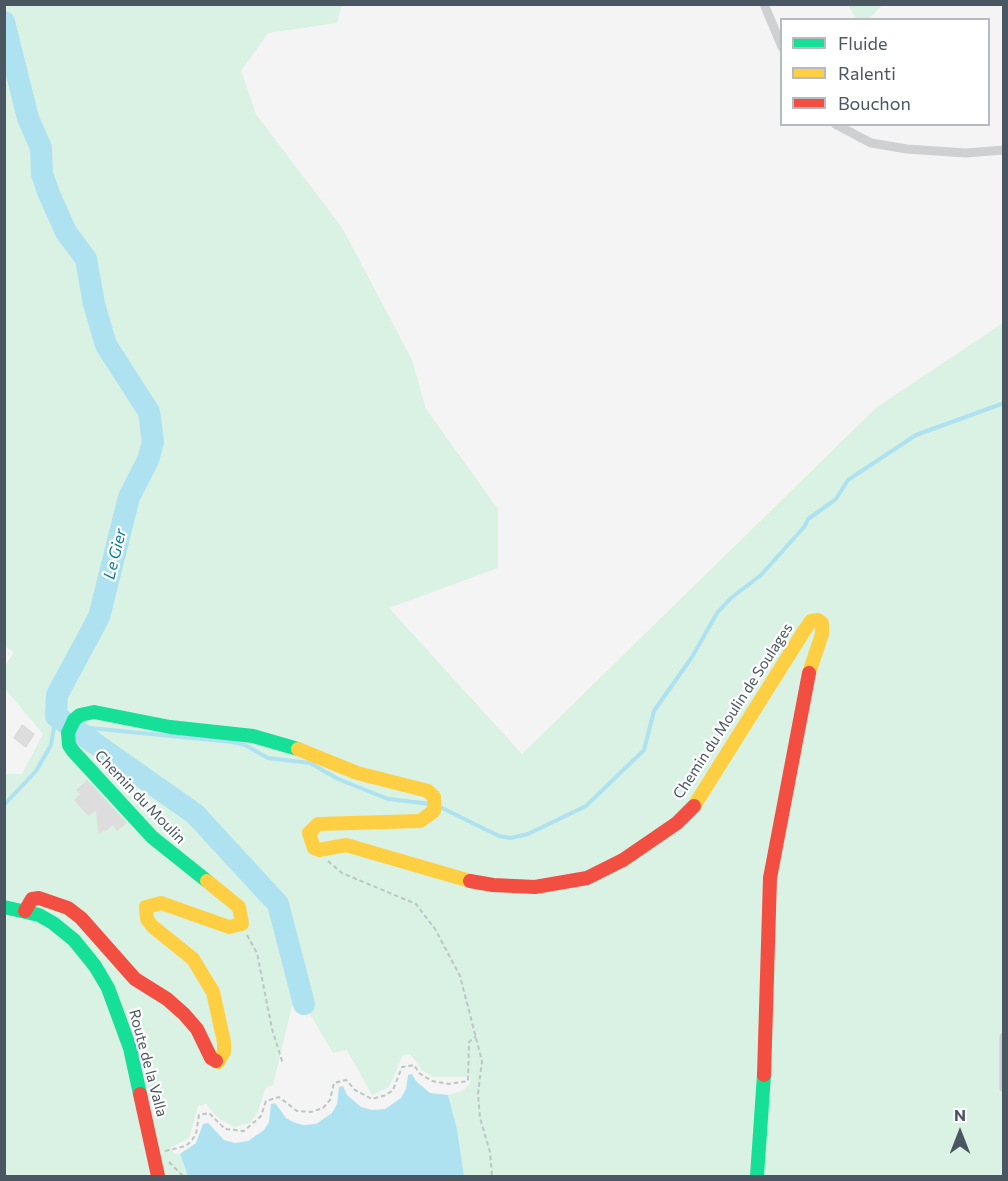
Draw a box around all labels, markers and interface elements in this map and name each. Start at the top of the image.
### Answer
legend [780,18,990,126]
text: Fluide [838,32,887,54]
text: Ralenti [838,62,896,84]
text: Bouchon [838,92,911,114]
water label: Le Gier [99,527,131,581]
street label: Chemin du Moulin de Soulages [669,620,797,802]
street label: Chemin du Moulin [91,746,189,848]
street label: Route de la Valla [125,1007,171,1119]
north arrow [930,1103,990,1163]
text: N [954,1105,966,1124]

